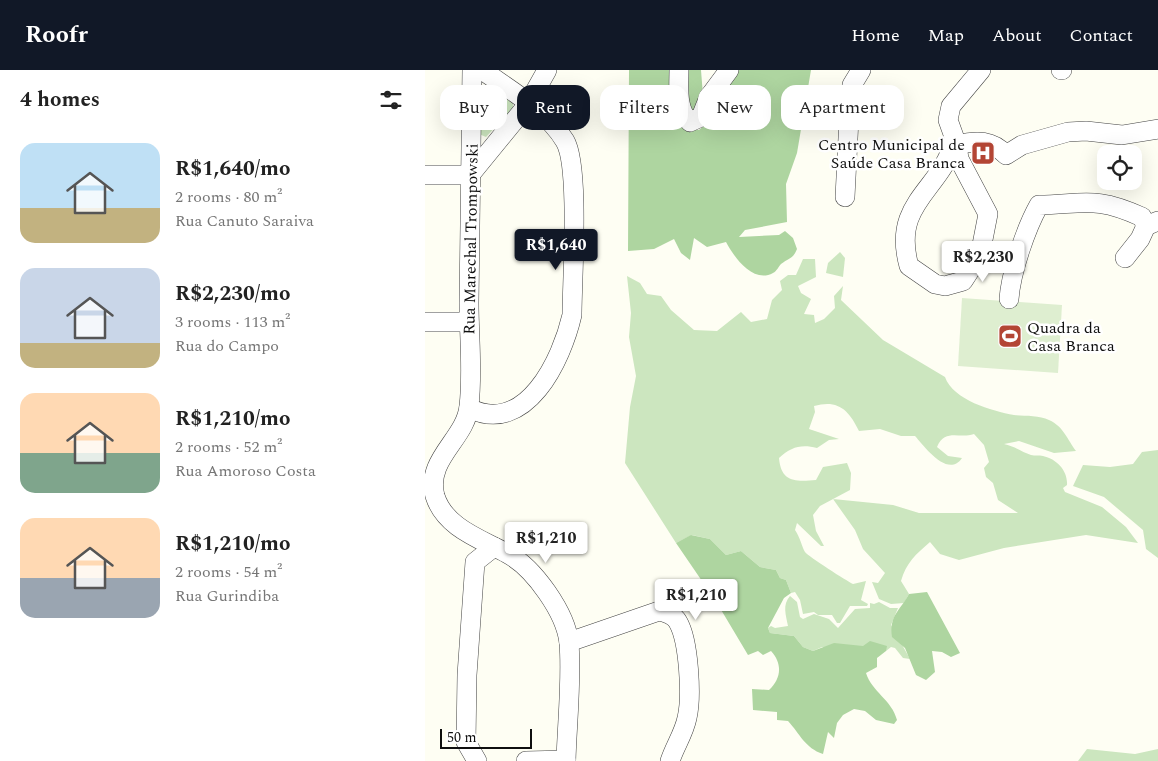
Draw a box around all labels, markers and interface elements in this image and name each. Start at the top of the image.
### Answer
text: Roofr [25,17,88,53]
text: Home [851,22,900,49]
text: Map [928,22,964,49]
text: About [992,22,1042,49]
text: Contact [1070,22,1133,49]
text: 4 homes [20,84,100,116]
chip: Buy [440,85,507,130]
chip: Rent [517,85,590,130]
chip: Filters [600,85,688,130]
chip: New [698,85,771,130]
chip: Apartment [781,85,904,130]
icon: filters [377,86,405,114]
place label: Centro Municipal de Saúde Casa Branca [818,133,965,175]
hospital icon: Centro Municipal de Saúde Casa Branca [970,140,996,166]
street label: Rua Marechal Trompowski [457,143,485,335]
map controls [1097,145,1142,190]
button: locate [1097,145,1142,190]
text: R$1,640/mo [175,153,290,185]
icon: home [60,163,120,223]
text: 2 rooms · 80 m² [175,185,282,209]
text: Rua Canuto Saraiva [175,209,314,233]
pin: R$1,640 [510,228,602,271]
text: R$1,640 [526,233,586,257]
pin: R$2,230 [937,240,1029,283]
text: R$2,230 [953,245,1013,269]
text: R$2,230/mo [175,278,290,310]
icon: home [60,288,120,348]
text: 3 rooms · 113 m² [175,310,290,334]
place label: Quadra da Casa Branca [1027,316,1115,358]
sports icon: Quadra da Casa Branca [997,323,1023,349]
text: Rua do Campo [175,334,279,358]
text: R$1,210/mo [175,403,290,435]
icon: home [60,413,120,473]
text: 2 rooms · 52 m² [175,435,282,459]
text: Rua Amoroso Costa [175,459,316,483]
pin: R$1,210 [500,522,592,564]
text: R$1,210 [516,526,576,550]
text: R$1,210/mo [175,528,290,560]
icon: home [60,538,120,598]
text: 2 rooms · 54 m² [175,560,282,584]
pin: R$1,210 [650,578,742,621]
text: R$1,210 [666,583,726,607]
text: Rua Gurindiba [175,584,279,608]
scale bar [440,726,533,749]
text: 50 m [447,727,477,748]

